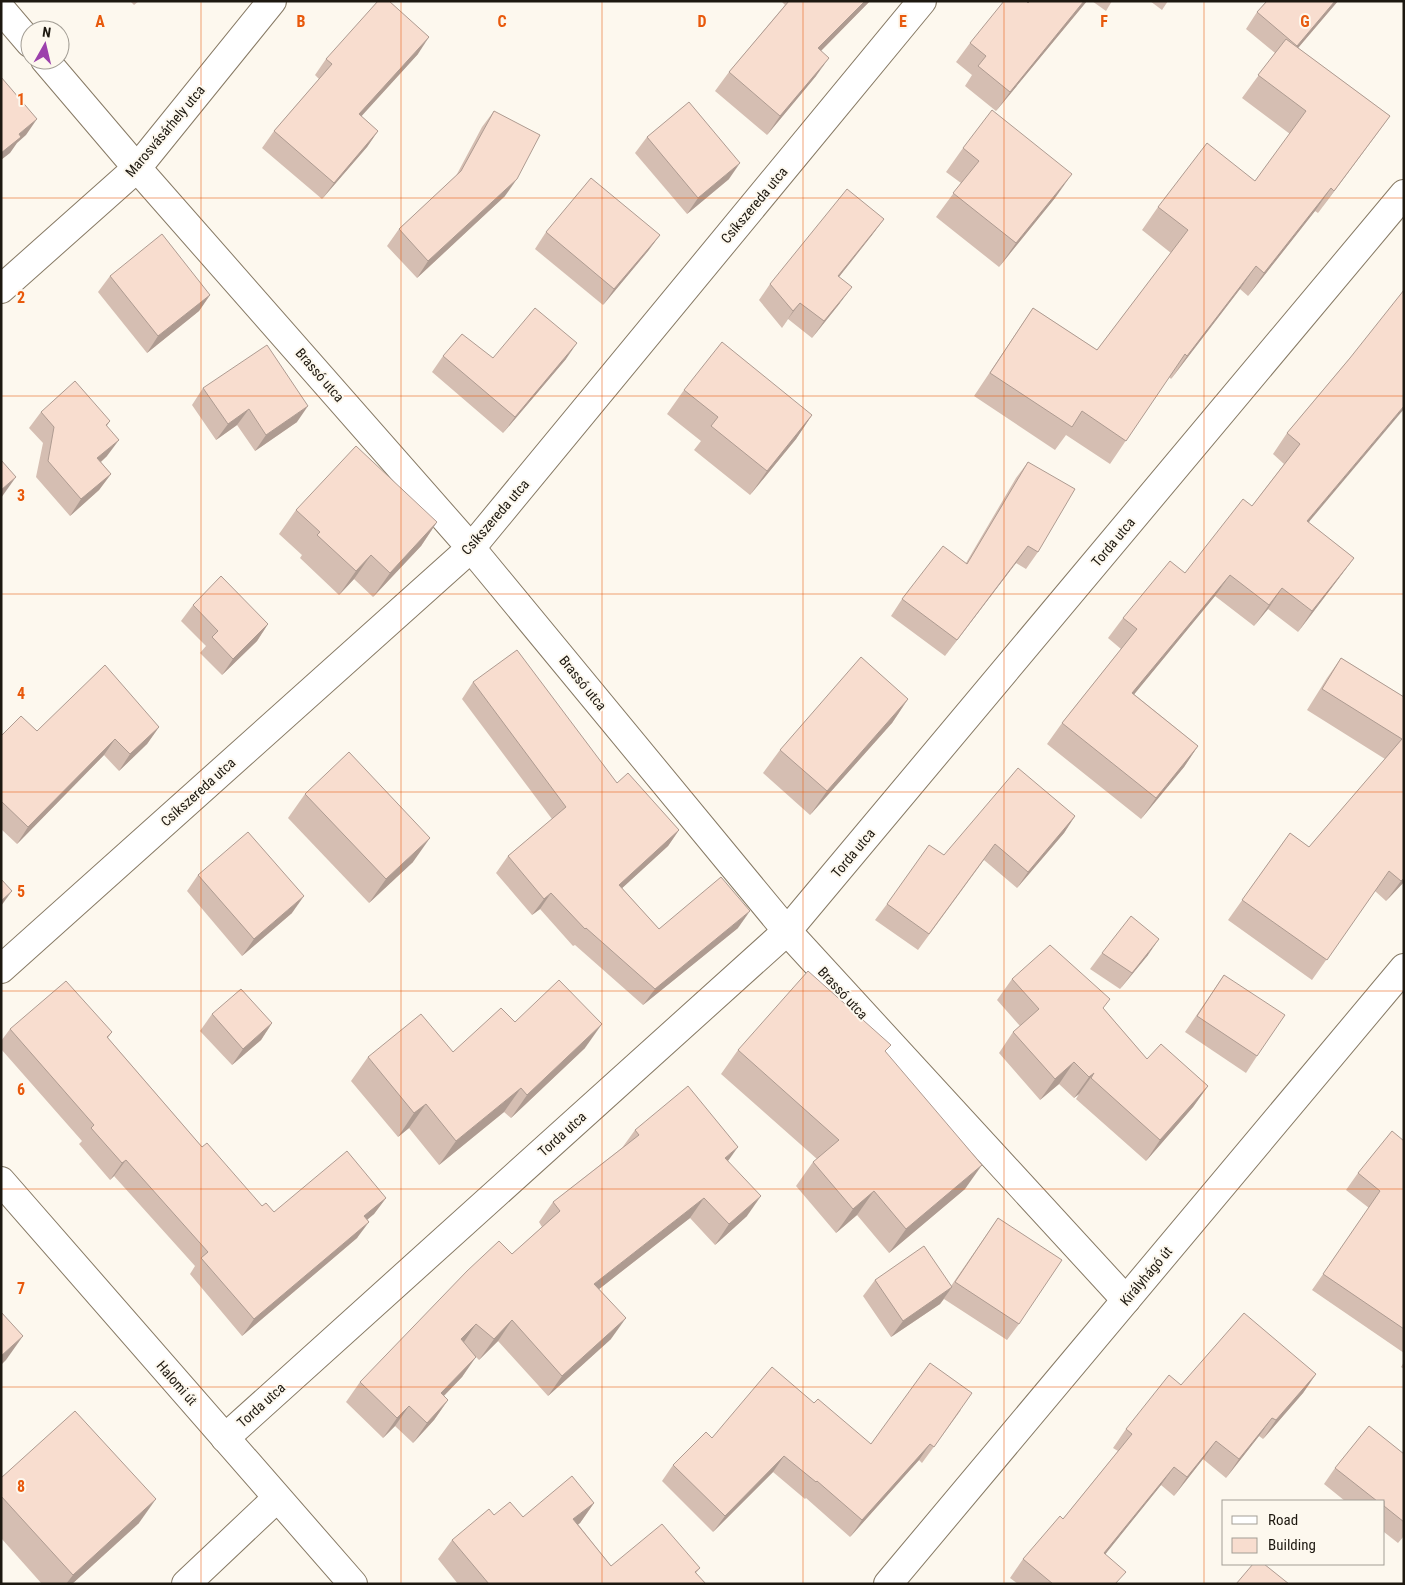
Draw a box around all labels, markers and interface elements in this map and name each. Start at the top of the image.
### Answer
text: A [95,12,105,31]
text: B [297,12,306,31]
text: C [497,12,507,31]
text: D [697,12,707,31]
text: E [899,12,907,31]
text: F [1100,12,1108,31]
text: G [1300,12,1310,31]
north arrow [20,20,70,70]
text: N [41,24,52,41]
street label: Marosvásárhely utca [122,82,208,180]
text: 1 [17,90,25,109]
street label: Csíkszereda utca [717,164,791,246]
text: 2 [17,288,25,307]
street label: Brassó utca [292,345,348,405]
street label: Csíkszereda utca [458,476,532,558]
text: 3 [17,486,25,505]
street label: Torda utca [1088,514,1138,570]
street label: Brassó utca [556,653,610,713]
text: 4 [17,684,25,703]
street label: Csíkszereda utca [158,754,238,830]
street label: Torda utca [828,825,878,881]
text: 5 [17,882,25,901]
street label: Brassó utca [815,964,871,1022]
text: 6 [17,1080,25,1099]
street label: Torda utca [535,1108,589,1160]
street label: Királyhágó út [1117,1243,1175,1309]
text: 7 [17,1279,25,1298]
street label: Halomi út [153,1358,201,1408]
street label: Torda utca [234,1379,288,1431]
text: 8 [17,1477,25,1496]
legend [1222,1500,1385,1565]
text: Road [1268,1511,1298,1529]
text: Building [1268,1536,1316,1554]

